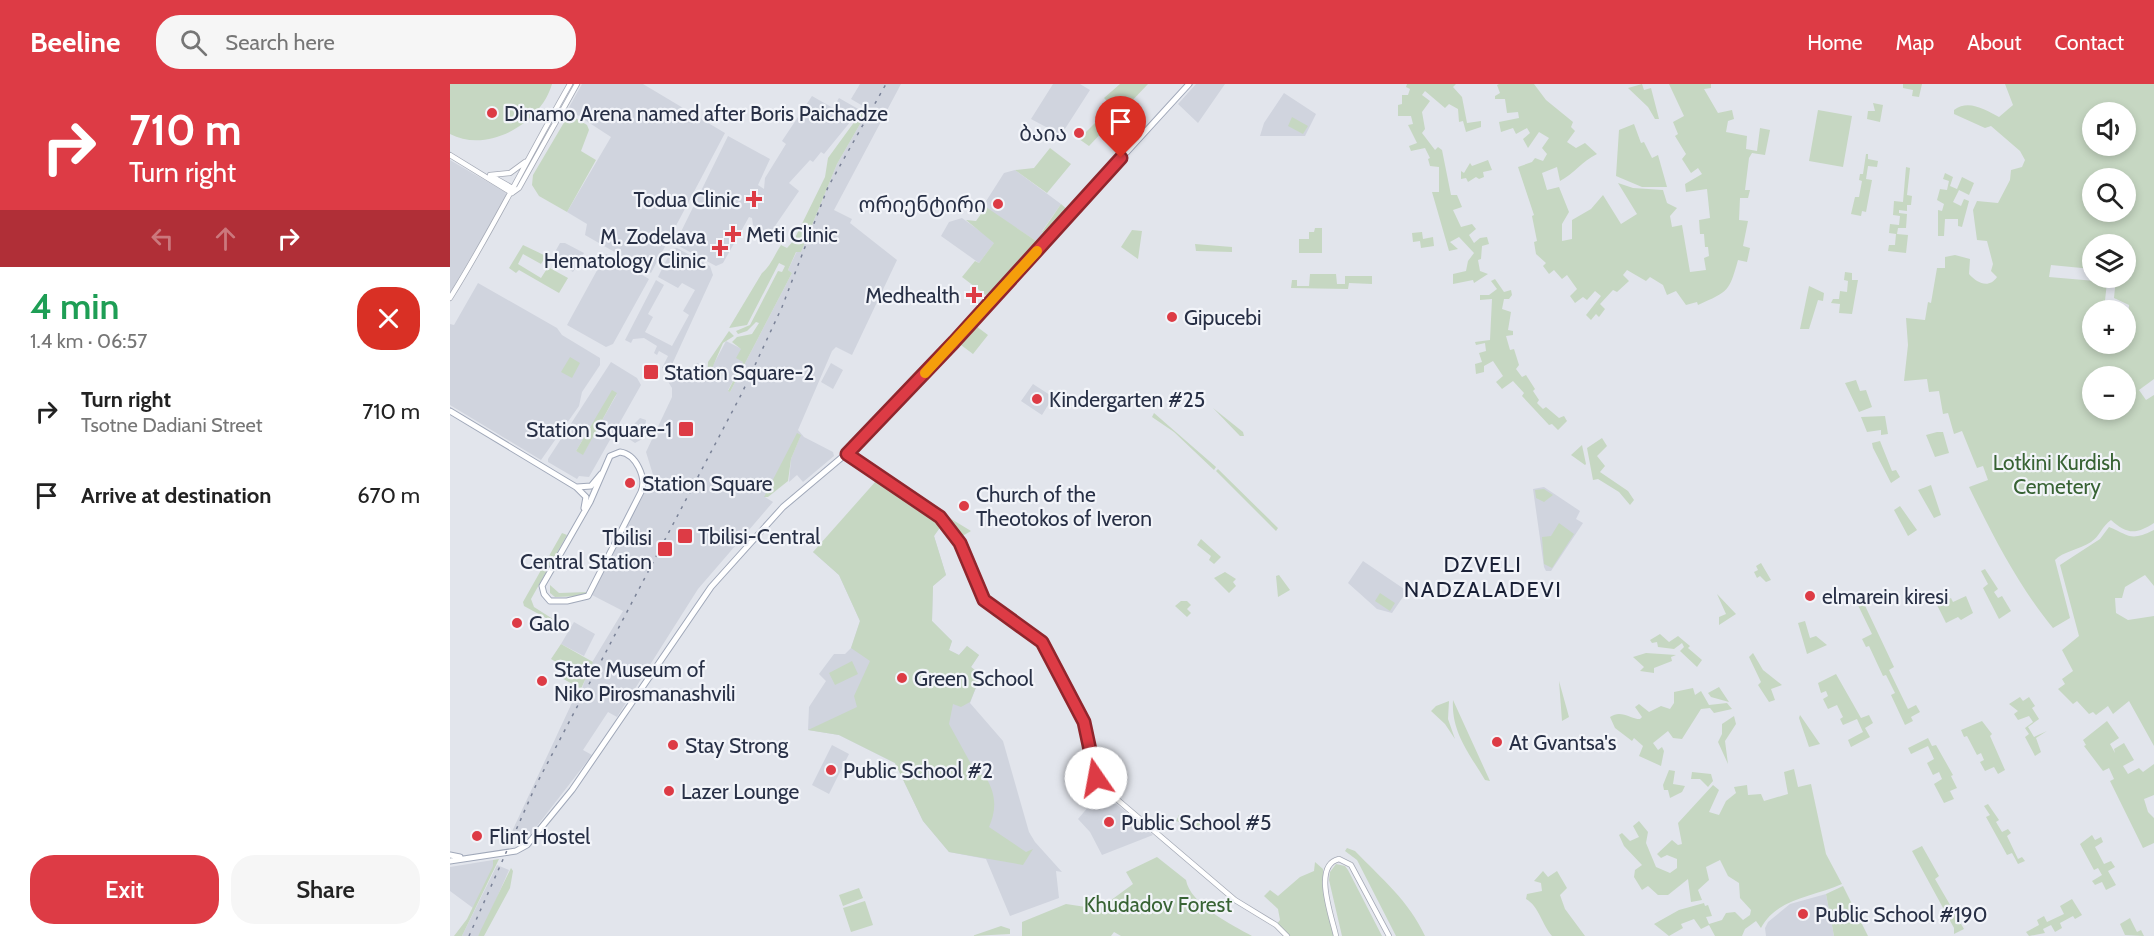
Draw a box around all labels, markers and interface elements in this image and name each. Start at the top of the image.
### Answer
search box [156,15,576,69]
text: Beeline [30,25,120,59]
icon: search [177,26,210,59]
text: Search here [225,29,335,56]
text: Home [1807,30,1863,55]
text: Map [1896,30,1934,55]
text: About [1967,30,2021,55]
text: Contact [2054,30,2124,55]
pin [1095,96,1146,158]
place label: Dinamo Arena named after Boris Paichadze [504,101,888,126]
map controls [2082,102,2136,420]
button: sound [2082,102,2136,156]
text: 710 m [129,104,242,156]
icon: arrive [1104,105,1137,138]
marker: Dinamo Arena named after Boris Paichadze [485,106,499,120]
icon: right [30,108,108,186]
place label: ბაია [1019,121,1067,146]
marker: ბაია [1072,126,1086,140]
text: Turn right [129,156,236,189]
button: search [2082,168,2136,222]
place label: Todua Clinic [633,187,740,212]
marker: Todua Clinic [745,190,763,208]
place label: ორიენტირი [859,192,986,217]
marker: ორიენტირი [991,197,1005,211]
icon: left [146,222,179,255]
icon: ahead [209,222,242,255]
icon: right [272,222,305,255]
place label: Meti Clinic [746,222,838,247]
place label: M. Zodelava Hematology Clinic [544,224,706,273]
marker: Meti Clinic [724,225,742,243]
button: layers [2082,234,2136,288]
marker: M. Zodelava Hematology Clinic [711,239,729,257]
place label: Medhealth [865,283,960,308]
text: 4 min [30,284,120,328]
marker: Medhealth [965,286,983,304]
button: close [357,287,420,350]
button: + [2082,300,2136,354]
place label: Gipucebi [1184,305,1261,330]
marker: Gipucebi [1165,310,1179,324]
text: 1.4 km · 06:57 [30,329,147,353]
place label: Station Square-2 [664,360,814,385]
marker: Station Square-2 [642,363,660,381]
button: − [2082,366,2136,420]
text: Turn right [81,386,171,413]
place label: Kindergarten #25 [1049,387,1205,412]
marker: Kindergarten #25 [1030,392,1044,406]
icon: right [30,395,63,428]
text: 710 m [362,398,420,425]
text: Tsotne Dadiani Street [81,413,263,437]
place label: Station Square-1 [526,417,672,442]
marker: Station Square-1 [677,420,695,438]
park label: Lotkini Kurdish Cemetery [1993,450,2121,499]
place label: Station Square [642,471,773,496]
marker: Station Square [623,476,637,490]
icon: arrive [30,479,63,512]
text: Arrive at destination [81,482,271,509]
text: 670 m [357,482,420,509]
place label: Church of the Theotokos of Iveron [976,482,1152,531]
marker: Church of the Theotokos of Iveron [957,499,971,513]
place label: Tbilisi-Central [698,524,820,549]
place label: Tbilisi Central Station [520,525,652,574]
marker: Tbilisi-Central [676,527,694,545]
marker: Tbilisi Central Station [656,540,674,558]
district label: DZVELI NADZALADEVI [1404,551,1562,603]
place label: elmarein kiresi [1822,584,1948,609]
marker: elmarein kiresi [1803,589,1817,603]
place label: Galo [529,611,570,636]
marker: Galo [510,616,524,630]
place label: State Museum of Niko Pirosmanashvili [554,657,736,706]
place label: Green School [914,666,1034,691]
marker: Green School [895,671,909,685]
marker: State Museum of Niko Pirosmanashvili [535,674,549,688]
place label: At Gvantsa's [1509,730,1617,755]
place label: Stay Strong [685,733,789,758]
marker: At Gvantsa's [1490,735,1504,749]
marker: Stay Strong [666,738,680,752]
position arrow [1064,746,1128,810]
place label: Public School #2 [843,758,993,783]
marker: Public School #2 [824,763,838,777]
place label: Lazer Lounge [681,779,799,804]
marker: Lazer Lounge [662,784,676,798]
place label: Public School #5 [1121,810,1271,835]
marker: Public School #5 [1102,815,1116,829]
place label: Flint Hostel [489,824,590,849]
marker: Flint Hostel [470,829,484,843]
button: Exit [30,855,219,924]
button: Share [231,855,420,924]
park label: Khudadov Forest [1084,892,1232,917]
place label: Public School #190 [1815,902,1987,927]
marker: Public School #190 [1796,907,1810,921]

